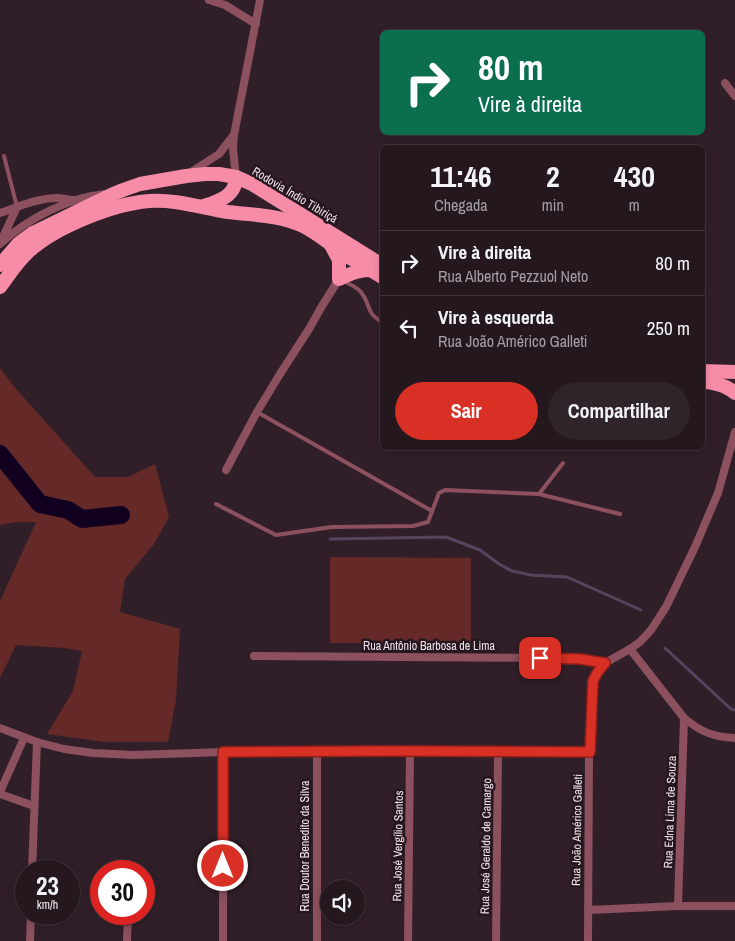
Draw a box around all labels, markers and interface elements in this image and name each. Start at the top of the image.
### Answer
text: 80 m [478,44,543,91]
icon: right [395,50,460,115]
text: Vire à direita [478,89,582,119]
text: 11:46 [430,156,492,196]
text: 2 [546,156,560,196]
text: 430 [614,156,655,196]
street label: Rodovia Índio Tibiriçá [249,163,341,227]
text: Chegada [434,194,488,216]
text: min [542,194,564,216]
text: m [629,194,640,216]
text: Vire à direita [438,239,531,265]
icon: right [395,249,423,277]
text: 80 m [655,250,690,276]
text: Rua Alberto Pezzuol Neto [438,265,588,287]
text: Vire à esquerda [438,304,554,330]
icon: left [395,314,423,342]
text: 250 m [647,315,690,341]
text: Rua João Américo Galleti [438,330,588,352]
button: Sair [395,382,538,440]
button: Compartilhar [548,382,690,440]
pin [519,637,561,679]
street label: Rua Antônio Barbosa de Lima [363,638,495,654]
icon: arrive [526,644,554,672]
street label: Rua Edna Lima de Souza [660,755,680,869]
street label: Rua João Américo Galleti [568,774,586,886]
street label: Rua José Geraldo de Camargo [477,778,495,914]
street label: Rua Doutor Benedito da Silva [297,780,313,911]
street label: Rua José Vergílio Santos [389,790,407,902]
position arrow [196,839,248,891]
speed limit sign: 30 [90,860,155,925]
text: 23 [36,869,59,903]
map controls [320,880,365,925]
button: sound [320,880,365,925]
text: km/h [37,897,58,913]

